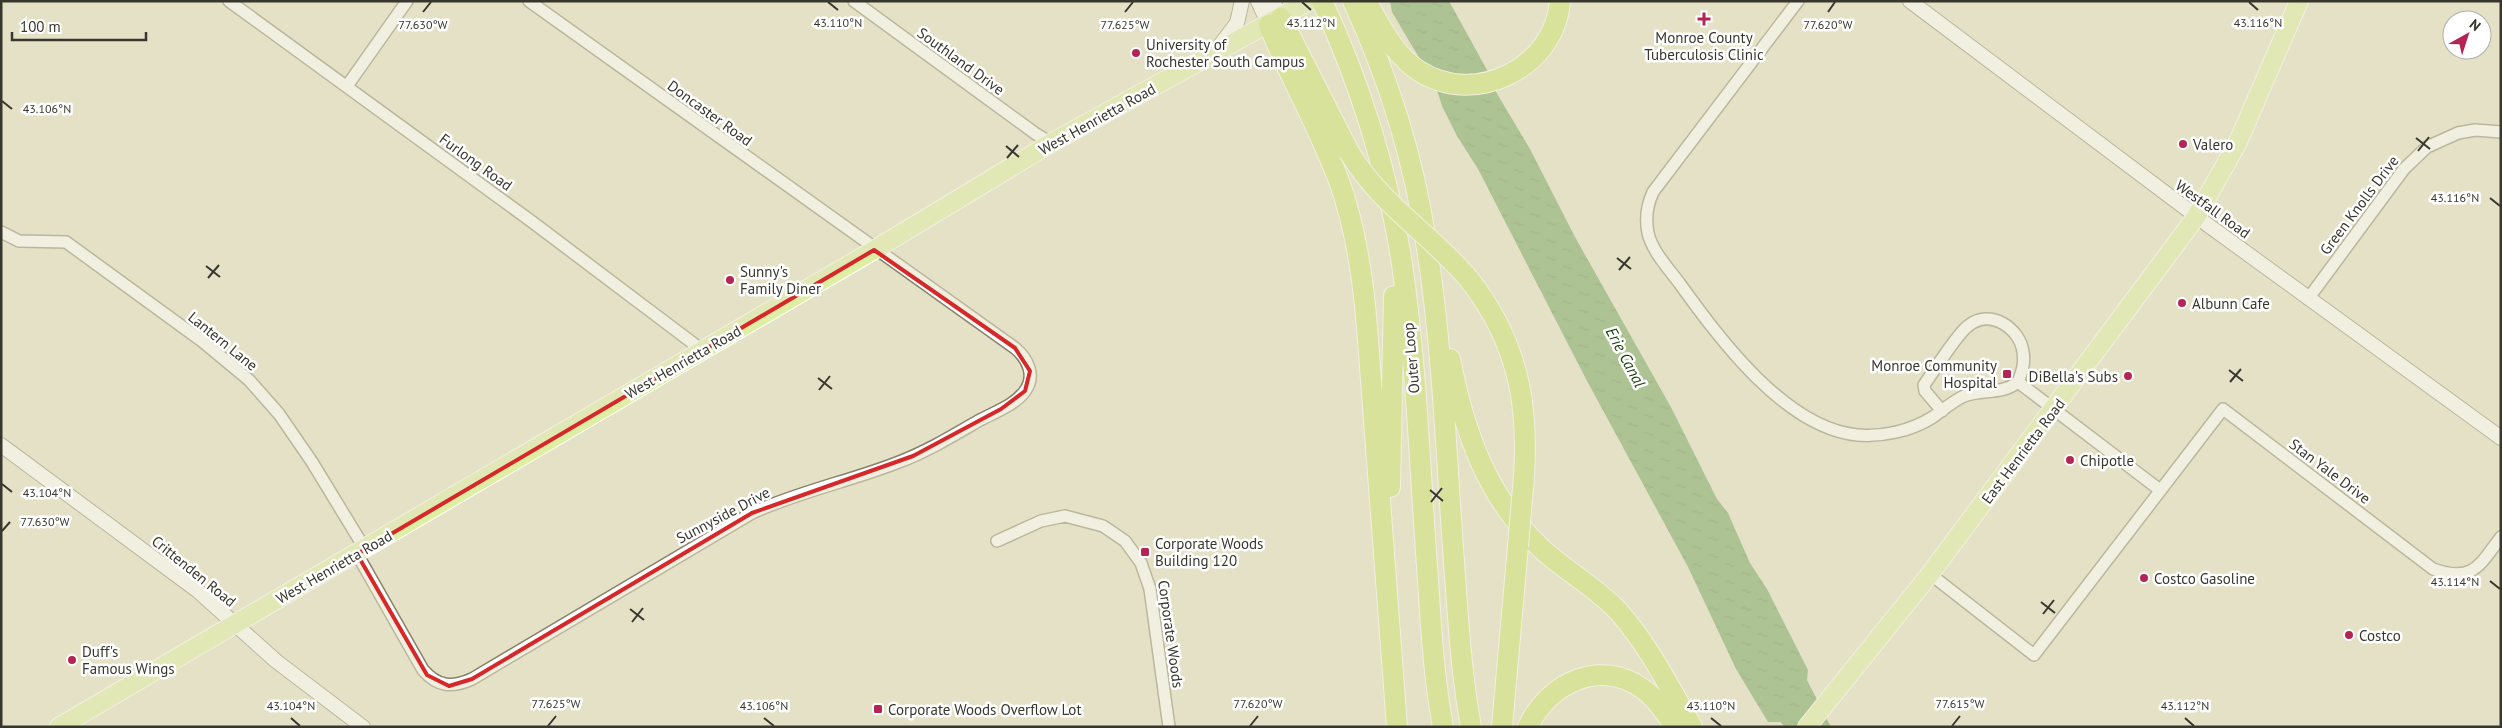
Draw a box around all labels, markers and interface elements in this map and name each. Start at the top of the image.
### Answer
scale bar [12,10,146,42]
north arrow [2442,10,2492,60]
marker: Monroe County Tuberculosis Clinic [1697,12,1711,26]
text: 43.110°N [814,15,862,30]
text: 43.112°N [1287,15,1335,30]
text: 43.116°N [2234,15,2282,30]
text: N [2466,15,2484,35]
text: 100 m [20,17,61,36]
text: 77.630°W [399,17,448,32]
text: 77.625°W [1101,17,1150,32]
text: 77.620°W [1804,17,1853,32]
street label: Southland Drive [914,23,1008,99]
place label: Monroe County Tuberculosis Clinic [1644,28,1764,64]
place label: University of Rochester South Campus [1146,35,1305,71]
marker: University of Rochester South Campus [1130,47,1142,59]
street label: Doncaster Road [664,76,756,150]
street label: West Henrietta Road [1035,79,1159,159]
text: 43.106°N [23,101,71,116]
street label: Furlong Road [436,129,516,195]
place label: Valero [2192,135,2233,154]
marker: Valero [2177,138,2189,150]
street label: Green Knolls Drive [2316,152,2402,258]
street label: Westfall Road [2172,176,2254,242]
text: 43.116°N [2431,190,2479,205]
place label: Sunny's Family Diner [740,262,821,298]
marker: Sunny's Family Diner [724,274,736,286]
place label: Albunn Cafe [2192,294,2270,313]
marker: Albunn Cafe [2176,297,2188,309]
street label: Lantern Lane [185,307,261,375]
street label: West Henrietta Road [622,321,744,403]
street label: Outer Loop [1398,322,1424,394]
water label: Erie Canal [1602,323,1651,391]
place label: Monroe Community Hospital [1871,356,1998,392]
place label: DiBella's Subs [2029,367,2118,386]
marker: Monroe Community Hospital [2001,368,2013,380]
marker: DiBella's Subs [2122,370,2134,382]
street label: East Henrietta Road [1977,395,2069,507]
street label: Stan Yale Drive [2286,434,2374,508]
place label: Chipotle [2080,451,2134,470]
marker: Chipotle [2064,454,2076,466]
street label: Sunnyside Drive [673,482,773,548]
text: 43.104°N [23,485,71,500]
text: 77.630°W [21,514,70,529]
street label: West Henrietta Road [273,526,395,608]
street label: Crittenden Road [148,531,240,611]
place label: Corporate Woods Building 120 [1155,534,1263,570]
marker: Corporate Woods Building 120 [1139,546,1151,558]
place label: Costco Gasoline [2154,569,2255,588]
marker: Costco Gasoline [2138,572,2150,584]
text: 43.114°N [2431,574,2479,589]
street label: Corporate Woods [1154,579,1188,689]
place label: Costco [2359,626,2401,645]
marker: Costco [2343,629,2355,641]
place label: Duff's Famous Wings [82,642,175,678]
marker: Duff's Famous Wings [66,654,78,666]
text: 77.625°W [532,696,581,711]
text: 77.620°W [1234,696,1283,711]
text: 77.615°W [1936,696,1985,711]
text: 43.104°N [267,698,315,713]
text: 43.106°N [740,698,788,713]
text: 43.110°N [1687,698,1735,713]
text: 43.112°N [2161,698,2209,713]
place label: Corporate Woods Overflow Lot [888,700,1082,719]
marker: Corporate Woods Overflow Lot [872,703,884,715]

